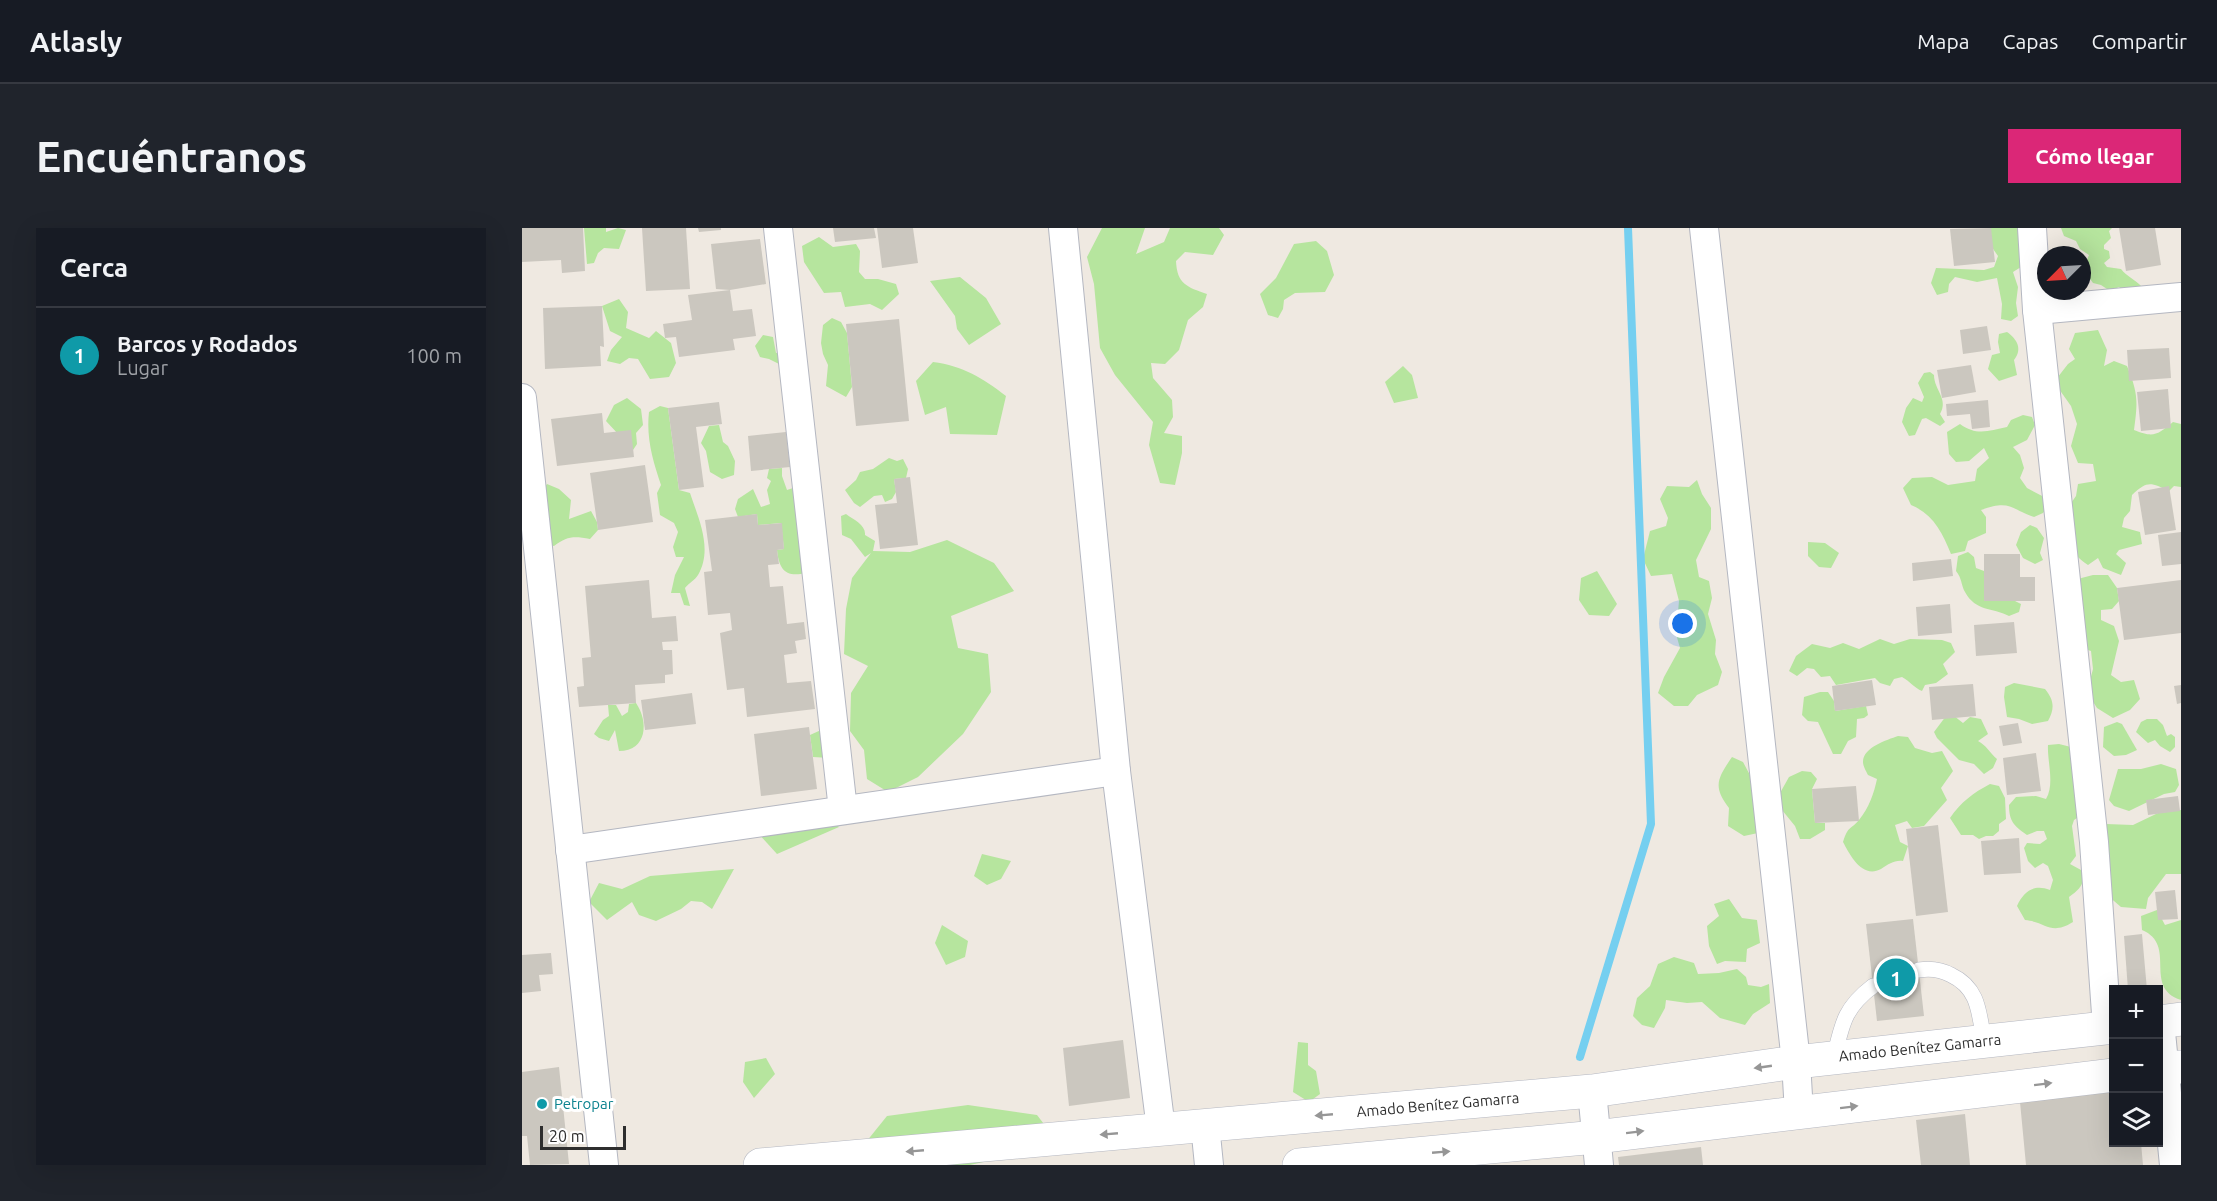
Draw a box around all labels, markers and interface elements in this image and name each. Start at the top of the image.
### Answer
text: Atlasly [30,26,122,57]
text: Mapa [1917,29,1969,53]
text: Capas [2002,29,2058,53]
text: Compartir [2091,29,2187,53]
button: Cómo llegar [2008,129,2181,183]
text: Encuéntranos [36,133,307,180]
north arrow [2037,246,2091,300]
text: Cerca [60,253,128,282]
text: Barcos y Rodados [117,331,298,356]
text: 1 [74,344,85,367]
text: 100 m [406,344,462,367]
text: Lugar [117,356,168,379]
your location [1668,609,1697,638]
pin: 1 [1876,956,1916,1000]
map controls [2109,985,2163,1147]
button: + [2109,985,2163,1039]
street label: Amado Benítez Gamarra [1838,1031,2002,1064]
button: − [2109,1039,2163,1093]
one-way arrow [1754,1062,1773,1071]
one-way arrow [2033,1079,2052,1088]
street label: Amado Benítez Gamarra [1356,1089,1520,1120]
button: layers [2109,1093,2163,1147]
place label: Petropar [554,1095,614,1112]
marker: Petropar [535,1097,549,1111]
one-way arrow [1840,1102,1859,1112]
one-way arrow [1315,1110,1334,1120]
scale bar [540,1123,626,1150]
text: 20 m [549,1127,585,1145]
one-way arrow [1625,1128,1644,1137]
one-way arrow [1100,1129,1119,1139]
one-way arrow [905,1146,924,1156]
one-way arrow [1431,1147,1450,1157]

